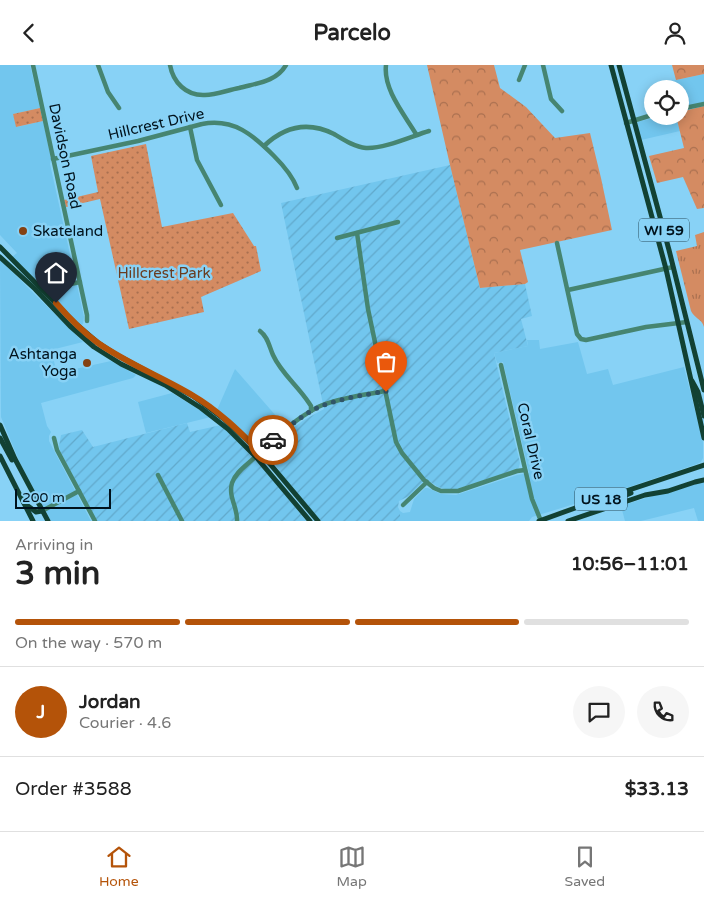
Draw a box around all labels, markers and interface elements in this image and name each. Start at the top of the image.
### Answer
icon: back [15,19,43,47]
icon: person [661,19,689,47]
text: Parcelo [313,20,391,46]
map controls [644,80,689,125]
button: locate [644,80,689,125]
street label: Davidson Road [45,101,85,211]
street label: Hillcrest Drive [106,104,206,144]
road number: WI 59 [639,219,689,241]
place label: Skateland [33,222,103,240]
marker: Skateland [17,225,29,237]
pin [35,252,77,303]
icon: home [42,259,70,287]
park label: Hillcrest Park [117,264,211,282]
pin [365,341,407,392]
place label: Ashtanga Yoga [8,345,77,380]
icon: bag [372,348,400,376]
marker: Ashtanga Yoga [81,357,93,369]
street label: Coral Drive [513,401,549,481]
courier [248,415,298,465]
icon: car [259,426,287,454]
scale bar [15,486,111,509]
road number: US 18 [575,487,627,511]
text: 200 m [22,489,65,506]
text: Arriving in [15,535,93,555]
text: 10:56–11:01 [571,553,689,575]
text: 3 min [15,555,100,593]
text: On the way · 570 m [15,633,162,653]
button: chat [573,686,625,738]
button: phone [637,686,689,738]
text: Jordan [79,691,141,713]
text: J [37,701,45,723]
text: Courier · 4.6 [79,713,171,733]
text: Order #3588 [15,778,132,800]
text: $33.13 [625,778,689,800]
tab: Home [99,843,139,890]
tab: Map [336,843,367,890]
tab: Saved [565,843,605,890]

